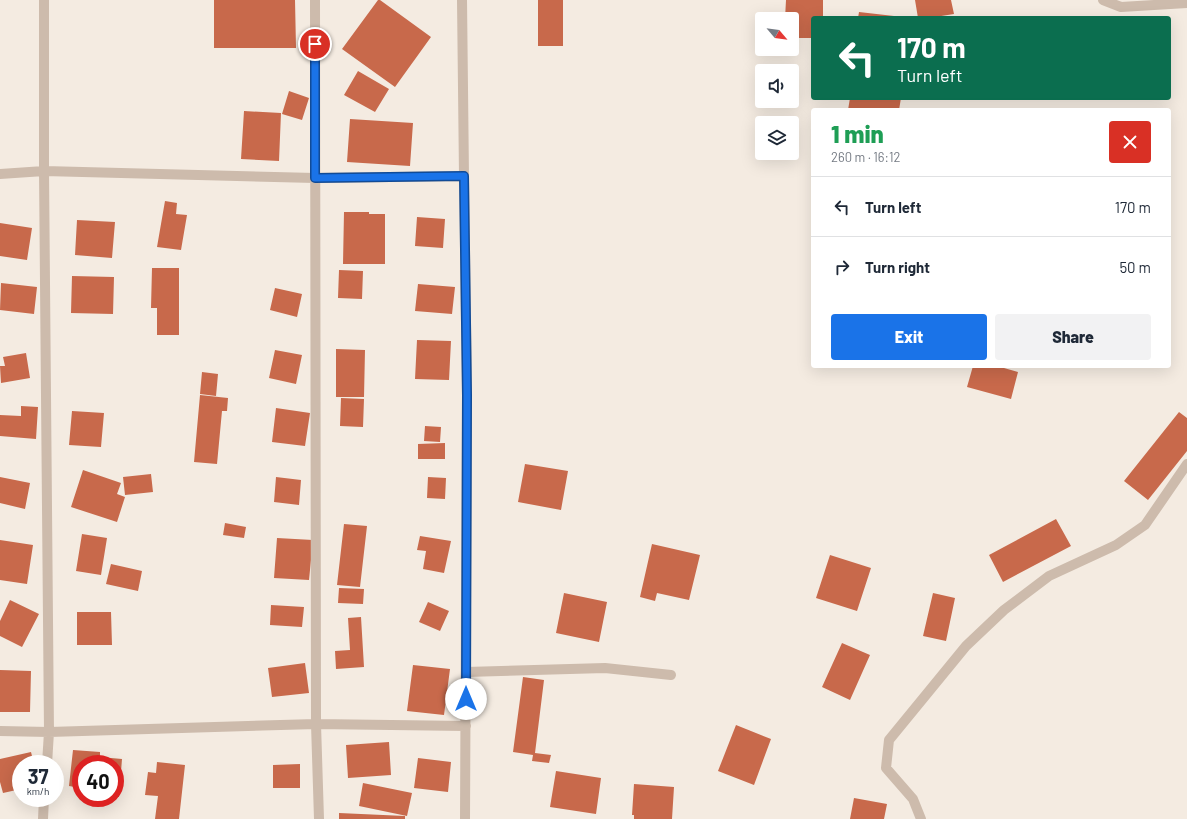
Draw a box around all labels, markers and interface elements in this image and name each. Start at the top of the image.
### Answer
north arrow [755,12,799,56]
map controls [755,12,799,160]
pin [298,27,332,61]
text: 170 m [897,30,966,64]
icon: left [831,32,883,84]
icon: arrive [304,33,326,55]
button: sound [755,64,799,108]
text: Turn left [897,64,963,86]
button: layers [755,116,799,160]
text: 1 min [831,119,884,148]
button: close [1109,121,1151,163]
text: 260 m · 16:12 [831,149,900,165]
icon: left [831,196,853,218]
text: Turn left [865,198,921,216]
text: 170 m [1115,198,1151,216]
icon: right [831,256,853,278]
text: Turn right [865,258,930,276]
text: 50 m [1119,258,1151,276]
button: Exit [831,314,987,360]
button: Share [995,314,1151,360]
position arrow [445,678,487,720]
speed limit sign: 40 [72,755,124,807]
text: 37 [28,764,48,788]
text: km/h [27,785,49,797]

